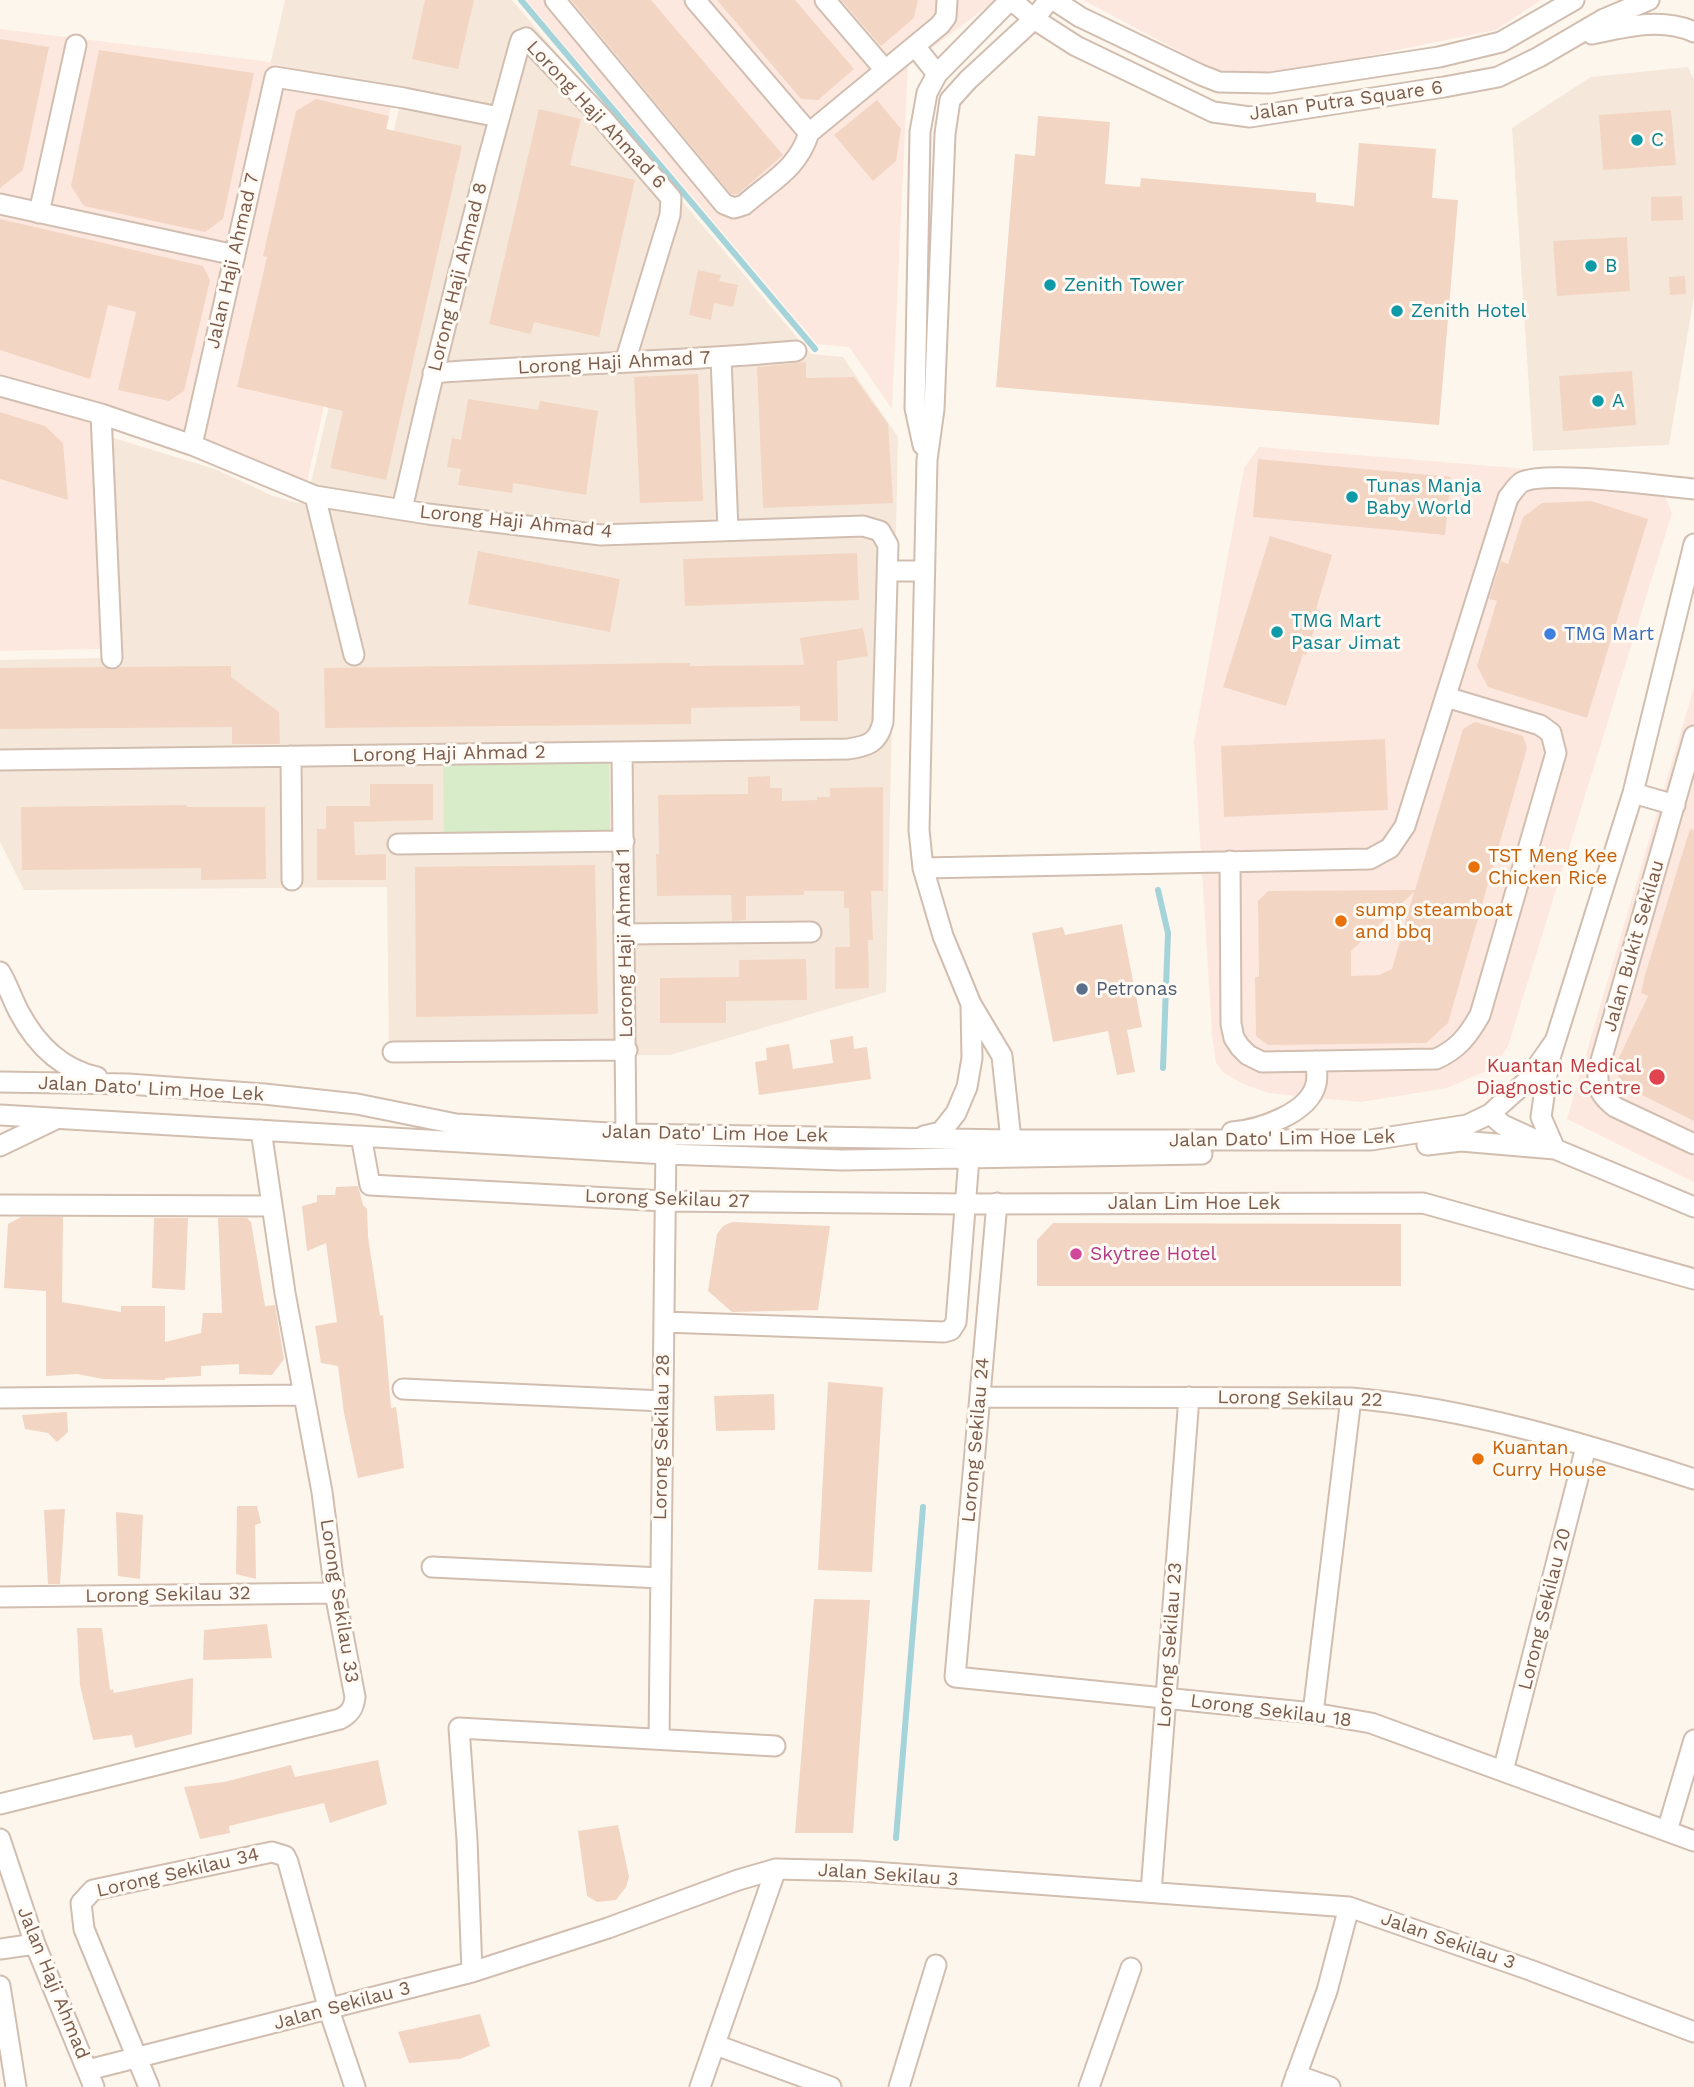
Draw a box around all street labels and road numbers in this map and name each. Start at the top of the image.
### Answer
street label: Lorong Haji Ahmad 6 [522,36,670,194]
street label: Jalan Putra Square 6 [1248,76,1444,126]
street label: Jalan Haji Ahmad 7 [202,171,264,351]
street label: Lorong Haji Ahmad 8 [423,180,493,374]
street label: Lorong Haji Ahmad 7 [517,347,711,379]
street label: Lorong Haji Ahmad 4 [418,501,614,543]
street label: Lorong Haji Ahmad 2 [352,741,546,767]
street label: Lorong Haji Ahmad 1 [612,848,638,1038]
street label: Jalan Bukit Sekilau [1599,857,1669,1035]
street label: Jalan Dato' Lim Hoe Lek [37,1072,265,1106]
street label: Jalan Dato' Lim Hoe Lek [602,1121,828,1147]
street label: Jalan Dato' Lim Hoe Lek [1169,1126,1395,1152]
street label: Lorong Sekilau 27 [584,1185,750,1213]
street label: Jalan Lim Hoe Lek [1108,1192,1280,1214]
street label: Lorong Sekilau 28 [649,1354,675,1520]
street label: Lorong Sekilau 24 [957,1357,995,1523]
street label: Lorong Sekilau 22 [1217,1386,1383,1412]
street label: Lorong Sekilau 33 [315,1517,363,1685]
street label: Lorong Sekilau 20 [1514,1526,1576,1692]
street label: Lorong Sekilau 23 [1153,1562,1187,1728]
street label: Lorong Sekilau 32 [85,1582,251,1608]
street label: Lorong Sekilau 18 [1189,1690,1353,1732]
street label: Lorong Sekilau 34 [95,1843,261,1903]
street label: Jalan Sekilau 3 [817,1859,959,1891]
street label: Jalan Haji Ahmad [12,1904,94,2062]
street label: Jalan Sekilau 3 [1378,1907,1518,1975]
street label: Jalan Sekilau 3 [271,1977,413,2035]

